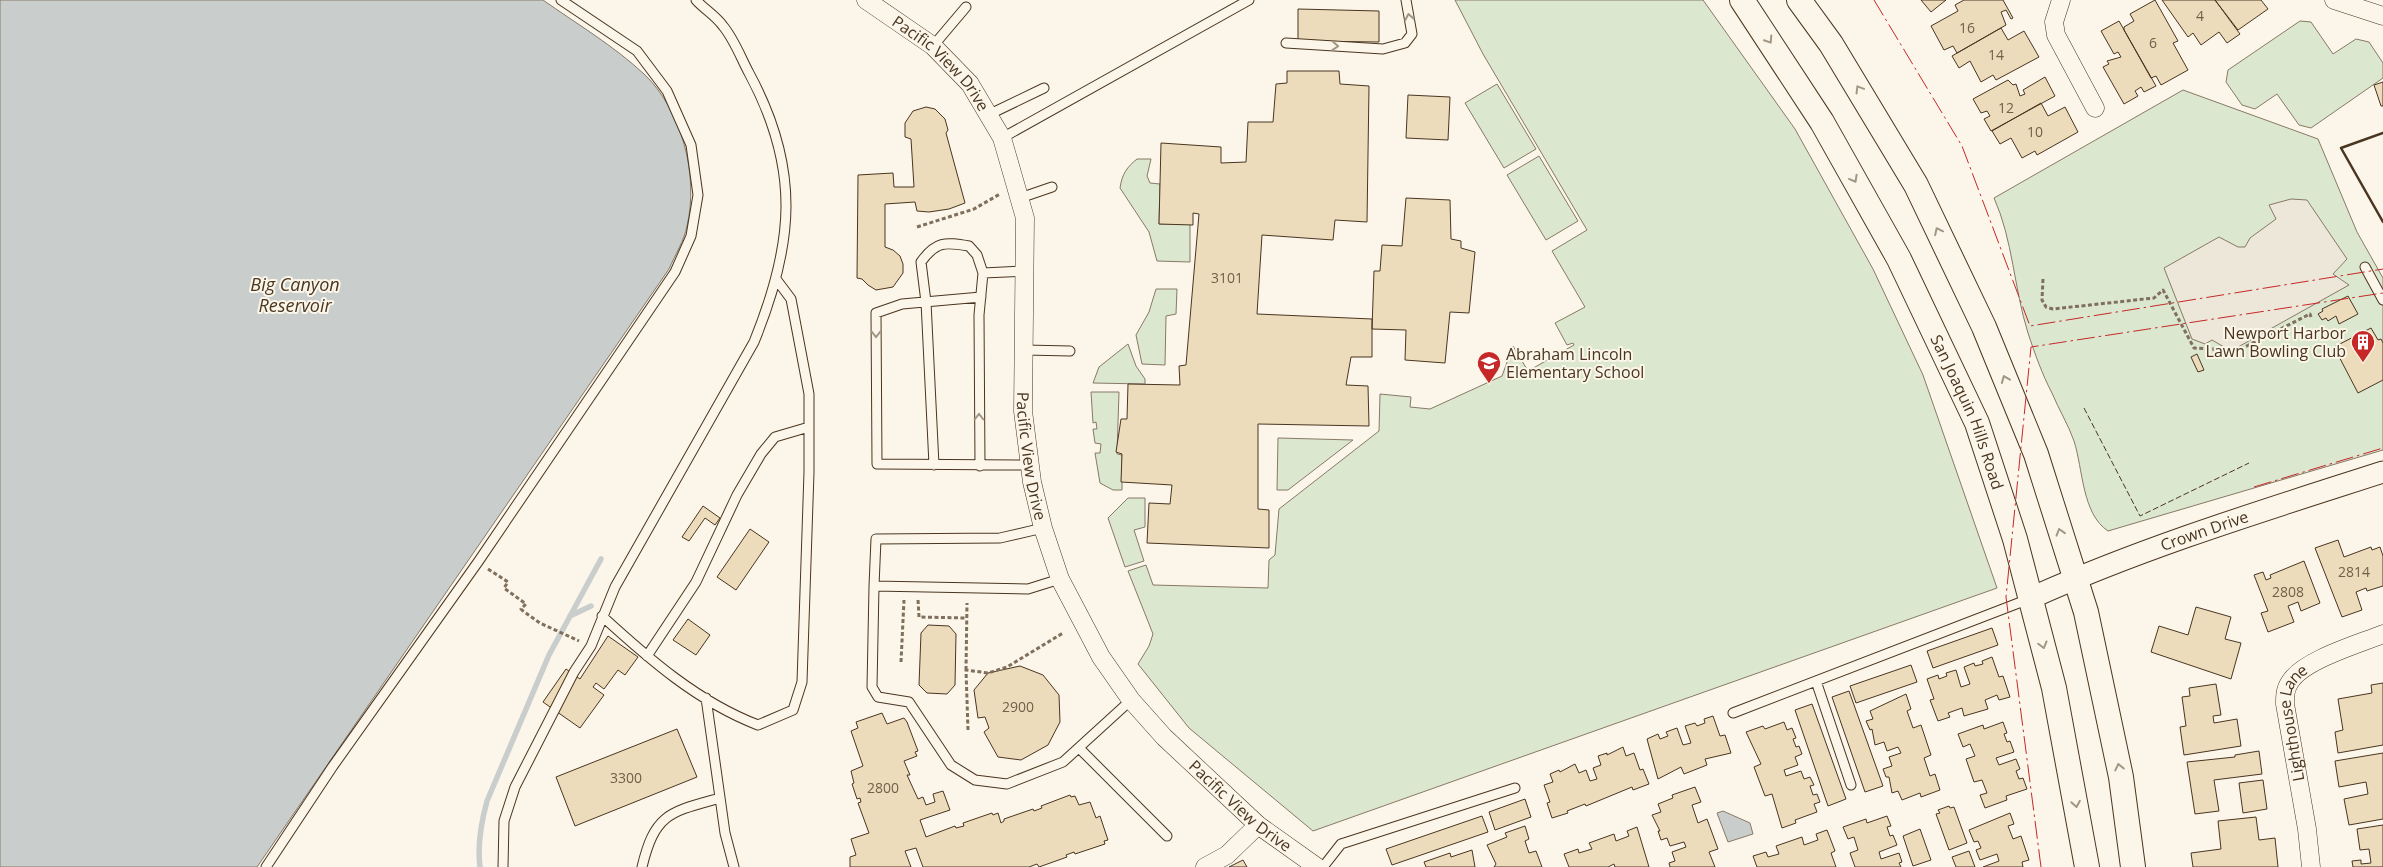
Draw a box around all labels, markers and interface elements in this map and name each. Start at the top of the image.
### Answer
house number: 4 [2196,6,2204,25]
street label: Pacific View Drive [888,10,995,115]
one-way arrow [1405,13,1415,21]
house number: 16 [1959,18,1975,37]
house number: 6 [2149,33,2157,52]
one-way arrow [1763,35,1773,44]
one-way arrow [1331,40,1339,51]
house number: 14 [1988,45,2004,64]
one-way arrow [1855,86,1865,95]
house number: 12 [1998,98,2014,117]
house number: 10 [2027,122,2043,141]
one-way arrow [1848,174,1858,183]
one-way arrow [1934,227,1944,236]
house number: 3101 [1211,268,1243,287]
water label: Big Canyon Reservoir [250,272,340,317]
place label: Newport Harbor Lawn Bowling Club [2206,322,2346,362]
building icon: Newport Harbor Lawn Bowling Club [2350,329,2376,363]
one-way arrow [871,330,881,338]
street label: San Joaquin Hills Road [1926,331,2009,492]
place label: Abraham Lincoln Elementary School [1506,343,1644,383]
school or university icon: Abraham Lincoln Elementary School [1476,350,1502,384]
one-way arrow [2001,375,2011,384]
street label: Pacific View Drive [1012,392,1052,523]
one-way arrow [974,413,984,420]
street label: Crown Drive [2157,505,2251,556]
one-way arrow [2056,528,2066,536]
house number: 2814 [2338,562,2370,581]
house number: 2808 [2272,582,2304,601]
one-way arrow [2037,641,2048,650]
street label: Lighthouse Lane [2273,659,2312,783]
house number: 2900 [1002,697,1034,716]
street label: Pacific View Drive [1184,755,1296,857]
one-way arrow [2114,762,2125,771]
house number: 3300 [610,768,642,787]
house number: 2800 [867,778,899,797]
one-way arrow [2070,800,2080,809]

